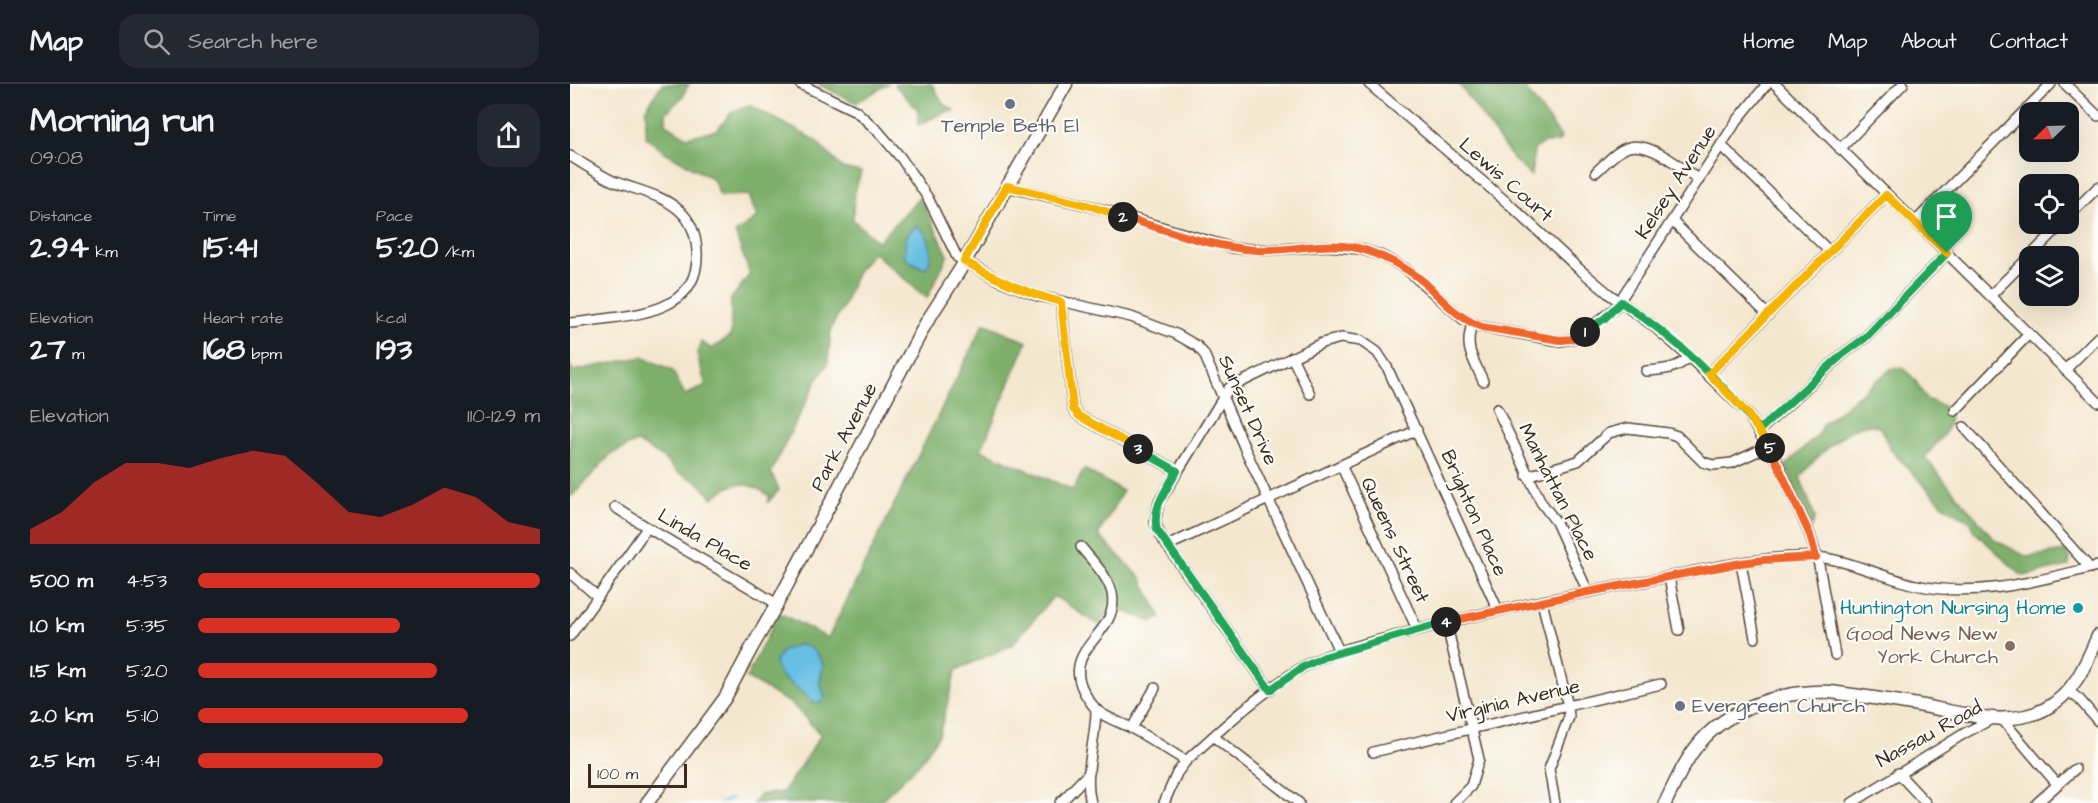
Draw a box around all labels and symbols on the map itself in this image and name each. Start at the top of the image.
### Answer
marker: Temple Beth El [1003,97,1017,111]
north arrow [2019,102,2079,162]
place label: Temple Beth El [941,112,1079,140]
street label: Kelsey Avenue [1629,119,1724,245]
street label: Lewis Court [1453,131,1559,229]
pin [1921,191,1972,253]
pin: 2 [1108,202,1138,232]
pin: 1 [1570,317,1600,347]
street label: Sunset Drive [1211,350,1285,470]
street label: Park Avenue [804,378,884,496]
street label: Manhattan Place [1511,419,1605,566]
pin: 5 [1755,433,1785,463]
pin: 3 [1123,434,1153,464]
street label: Brighton Place [1433,445,1514,581]
street label: Queens Street [1354,473,1436,607]
street label: Linda Place [653,502,758,578]
place label: Huntington Nursing Home [1840,594,2066,623]
marker: Huntington Nursing Home [2071,601,2085,615]
pin: 4 [1431,607,1461,637]
place label: Good News New York Church [1846,620,1998,671]
marker: Good News New York Church [2003,639,2017,653]
street label: Virginia Avenue [1444,672,1583,731]
place label: Evergreen Church [1692,692,1865,721]
street label: Nassau Road [1871,693,1987,775]
marker: Evergreen Church [1673,699,1687,713]
scale bar [588,761,687,788]

